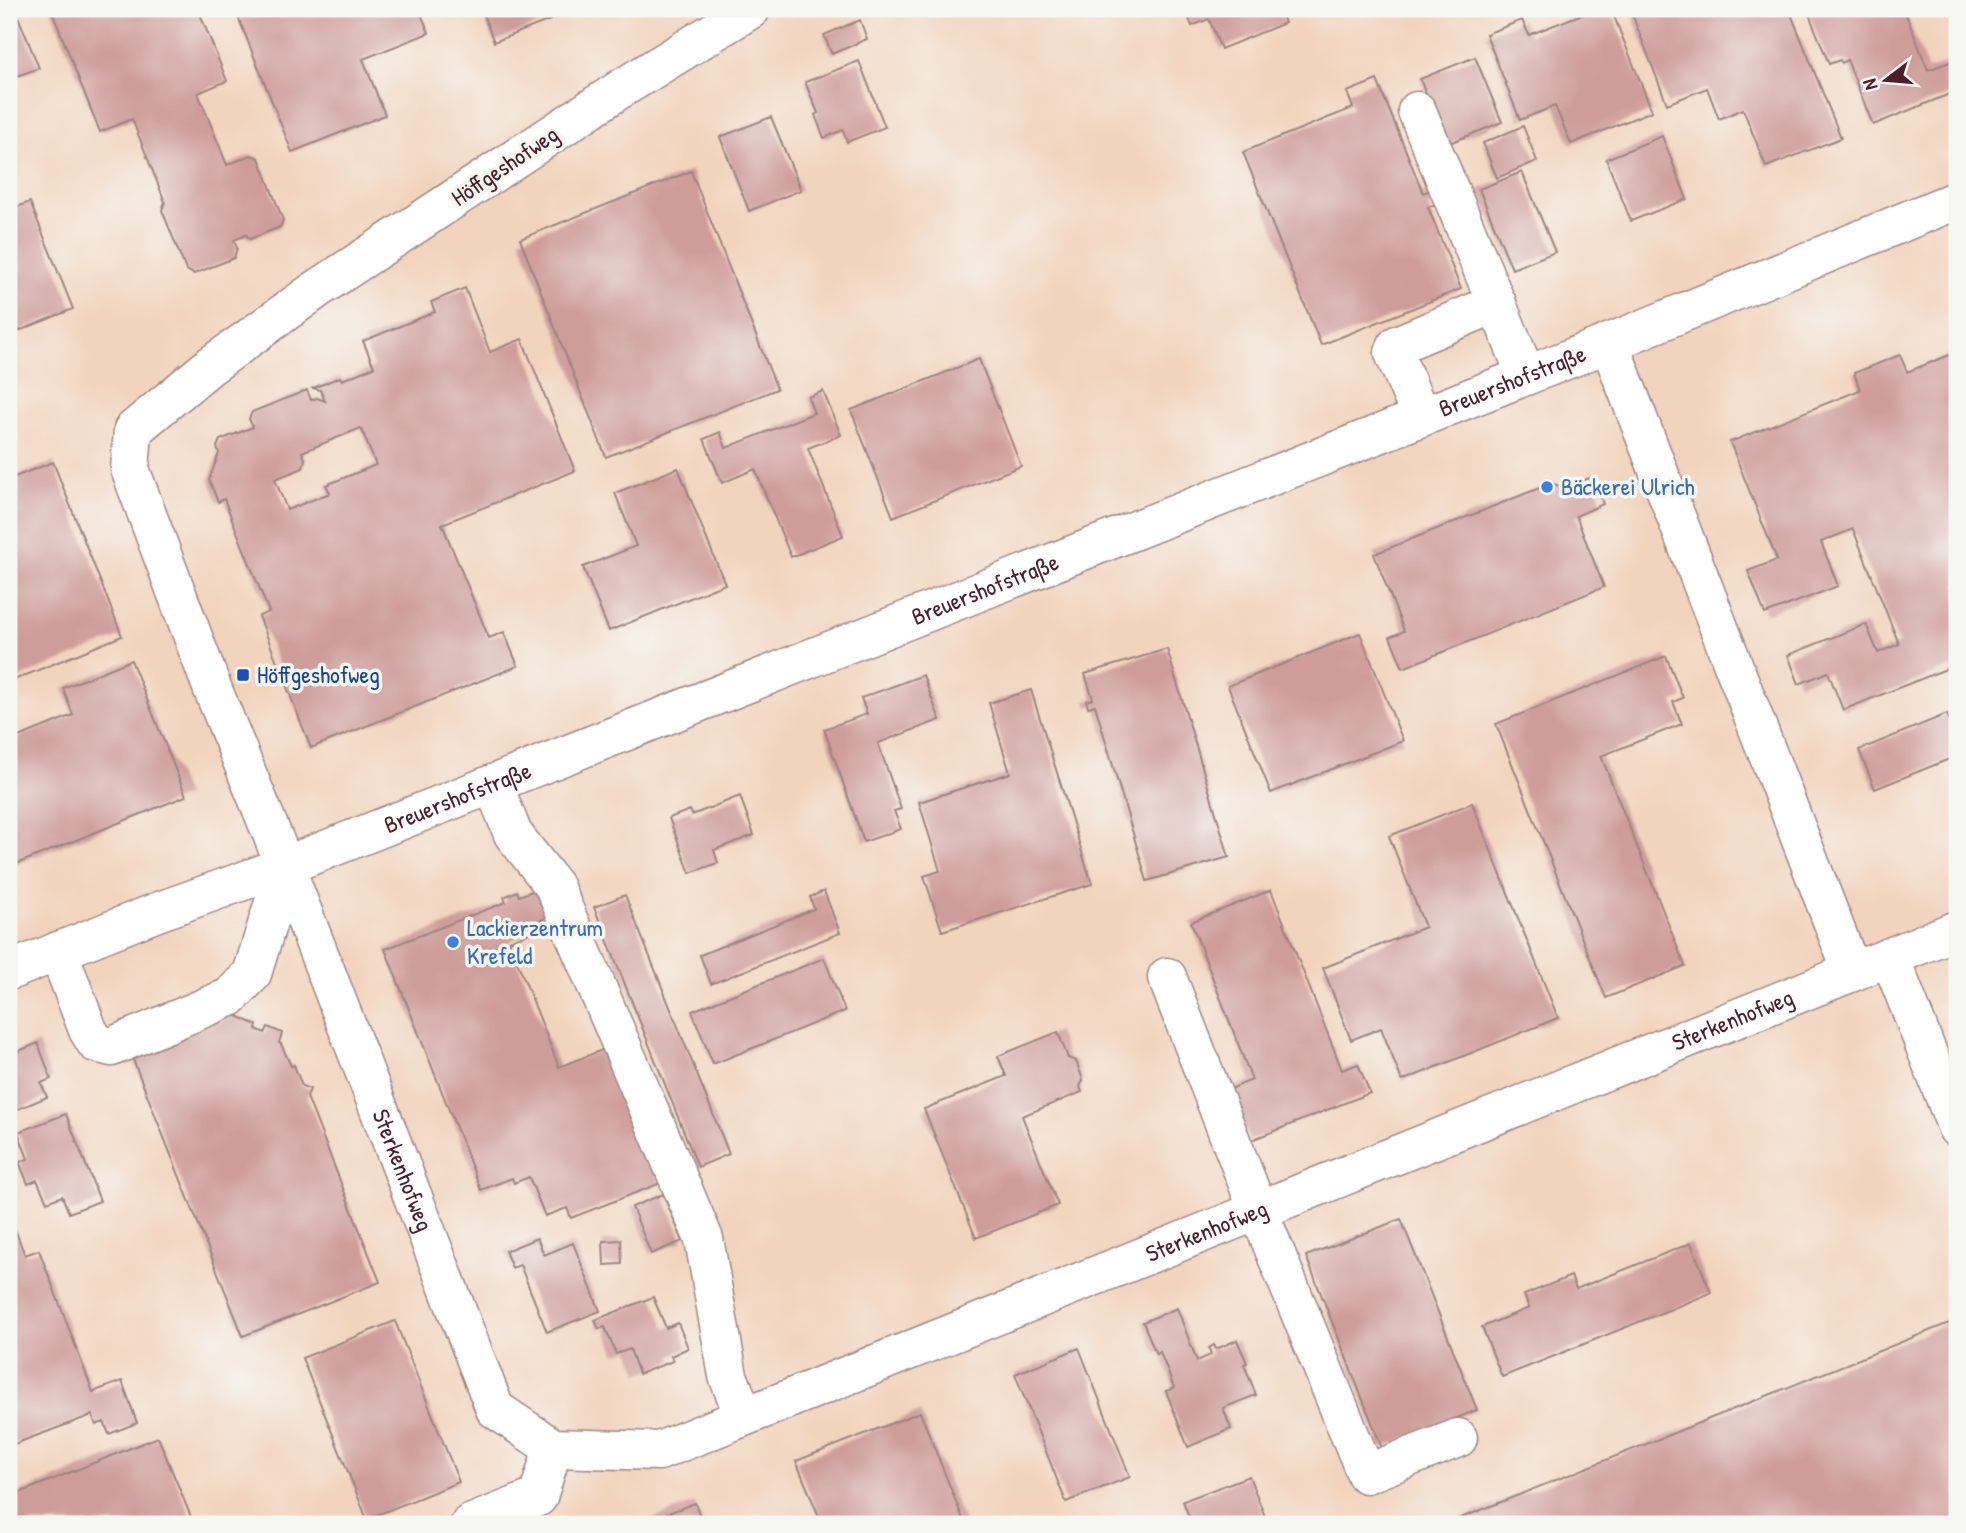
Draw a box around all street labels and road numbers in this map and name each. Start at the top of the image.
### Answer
street label: Höffgeshofweg [445,118,564,213]
street label: Breuershofstraße [1434,337,1591,424]
street label: Breuershofstraße [906,545,1063,632]
street label: Breuershofstraße [379,753,536,840]
street label: Sterkenhofweg [1667,980,1798,1058]
street label: Sterkenhofweg [366,1104,442,1235]
street label: Sterkenhofweg [1141,1192,1272,1269]

